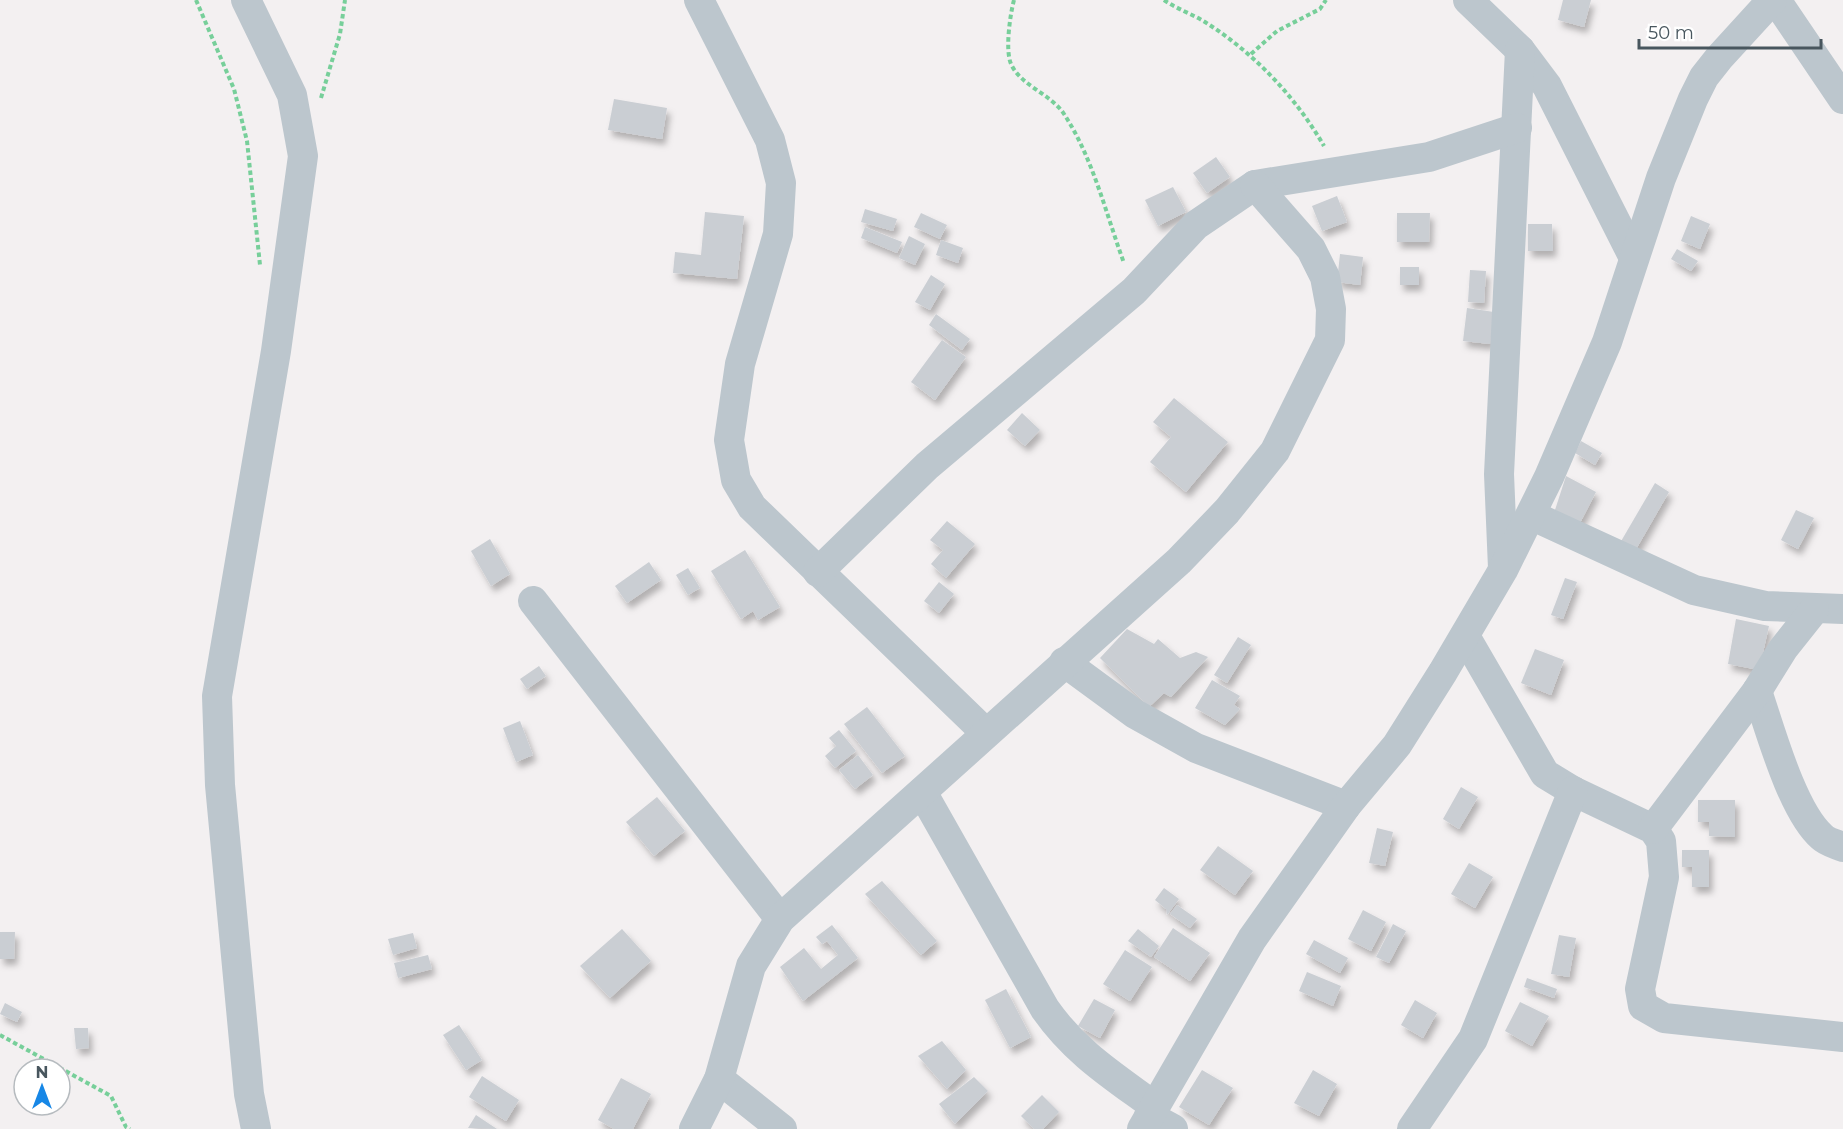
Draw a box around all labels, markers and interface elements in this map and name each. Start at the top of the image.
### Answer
scale bar [1639,12,1820,50]
text: 50 m [1648,22,1694,44]
north arrow [12,1057,72,1117]
text: N [36,1063,48,1082]

